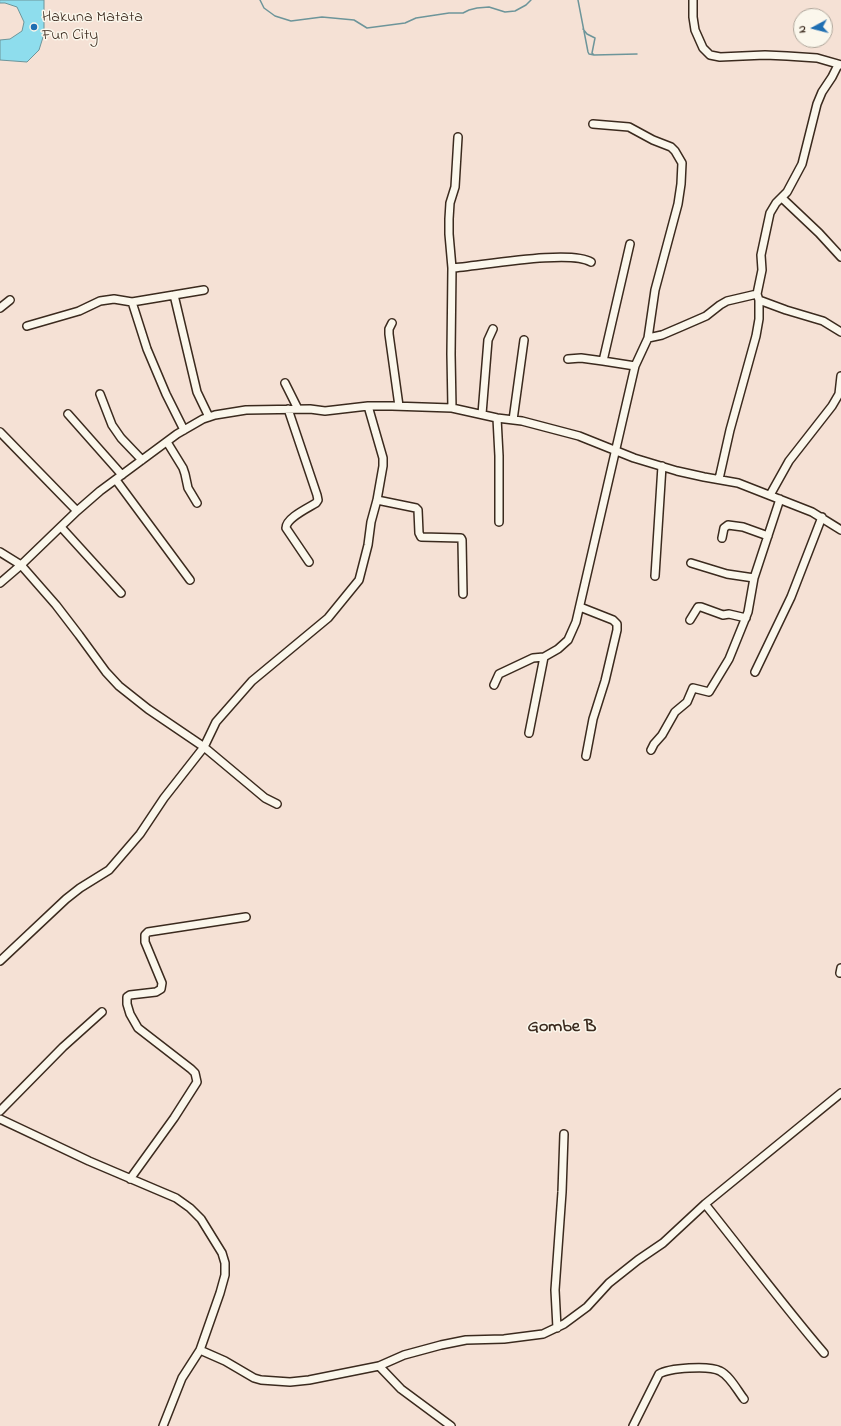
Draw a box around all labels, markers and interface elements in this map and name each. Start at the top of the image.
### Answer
place label: Hakuna Matata Fun City [42,8,143,46]
north arrow [793,8,833,48]
marker: Hakuna Matata Fun City [29,22,39,32]
text: N [794,25,810,34]
district label: Gombe B [528,1017,596,1039]

